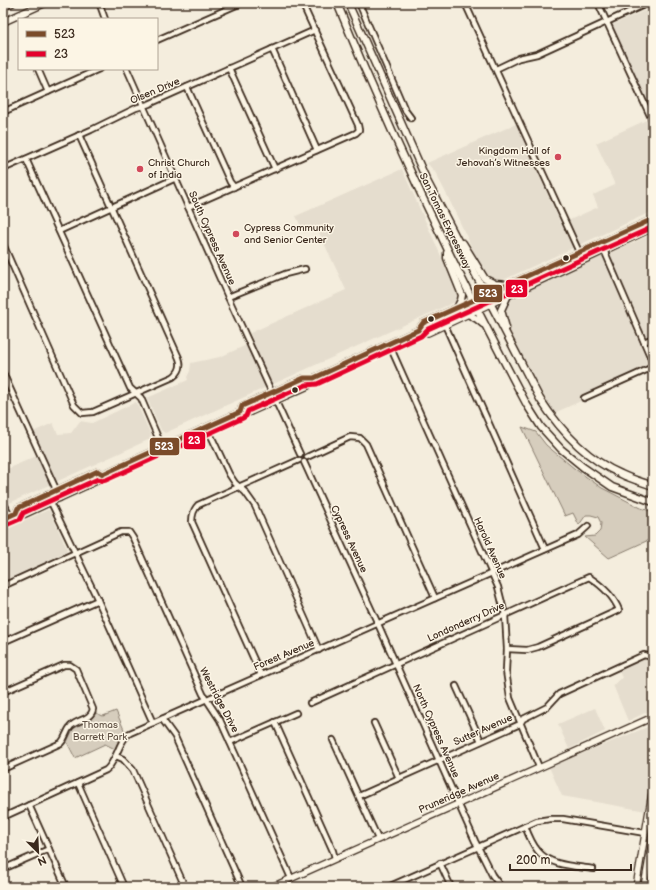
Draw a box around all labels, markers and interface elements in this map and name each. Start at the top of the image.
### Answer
legend [18,18,158,70]
text: 523 [54,27,75,42]
text: 23 [54,47,68,62]
street label: Olsen Drive [128,75,182,107]
place label: Kingdom Hall of Jehovah’s Witnesses [457,145,550,169]
marker: Kingdom Hall of Jehovah’s Witnesses [553,152,563,162]
place label: Christ Church of India [148,157,210,181]
marker: Christ Church of India [135,164,145,174]
street label: San Tomas Expressway [417,171,474,271]
street label: South Cypress Avenue [186,189,238,287]
place label: Cypress Community and Senior Center [244,222,334,246]
marker: Cypress Community and Senior Center [231,229,241,239]
unlabelled marker [561,253,571,263]
line badge: 23 [505,279,528,298]
text: 23 [511,283,524,296]
line badge: 523 [473,284,503,303]
text: 523 [478,287,498,300]
unlabelled marker [426,314,436,324]
unlabelled marker [290,385,300,395]
line badge: 23 [183,431,206,450]
text: 23 [188,434,201,447]
line badge: 523 [149,437,180,456]
text: 523 [154,440,174,453]
street label: Cypress Avenue [328,503,370,575]
street label: Harold Avenue [471,515,509,581]
street label: Londonderry Drive [426,600,507,644]
street label: Forest Avenue [252,637,316,673]
street label: Westridge Drive [197,665,241,735]
street label: North Cypress Avenue [410,682,462,780]
street label: Sutter Avenue [452,712,514,748]
park label: Thomas Barrett Park [73,719,127,743]
street label: Pruneridge Avenue [417,770,501,816]
north arrow [18,832,58,872]
scale bar [510,846,631,872]
text: N [35,853,48,868]
text: 200 m [516,853,550,868]

